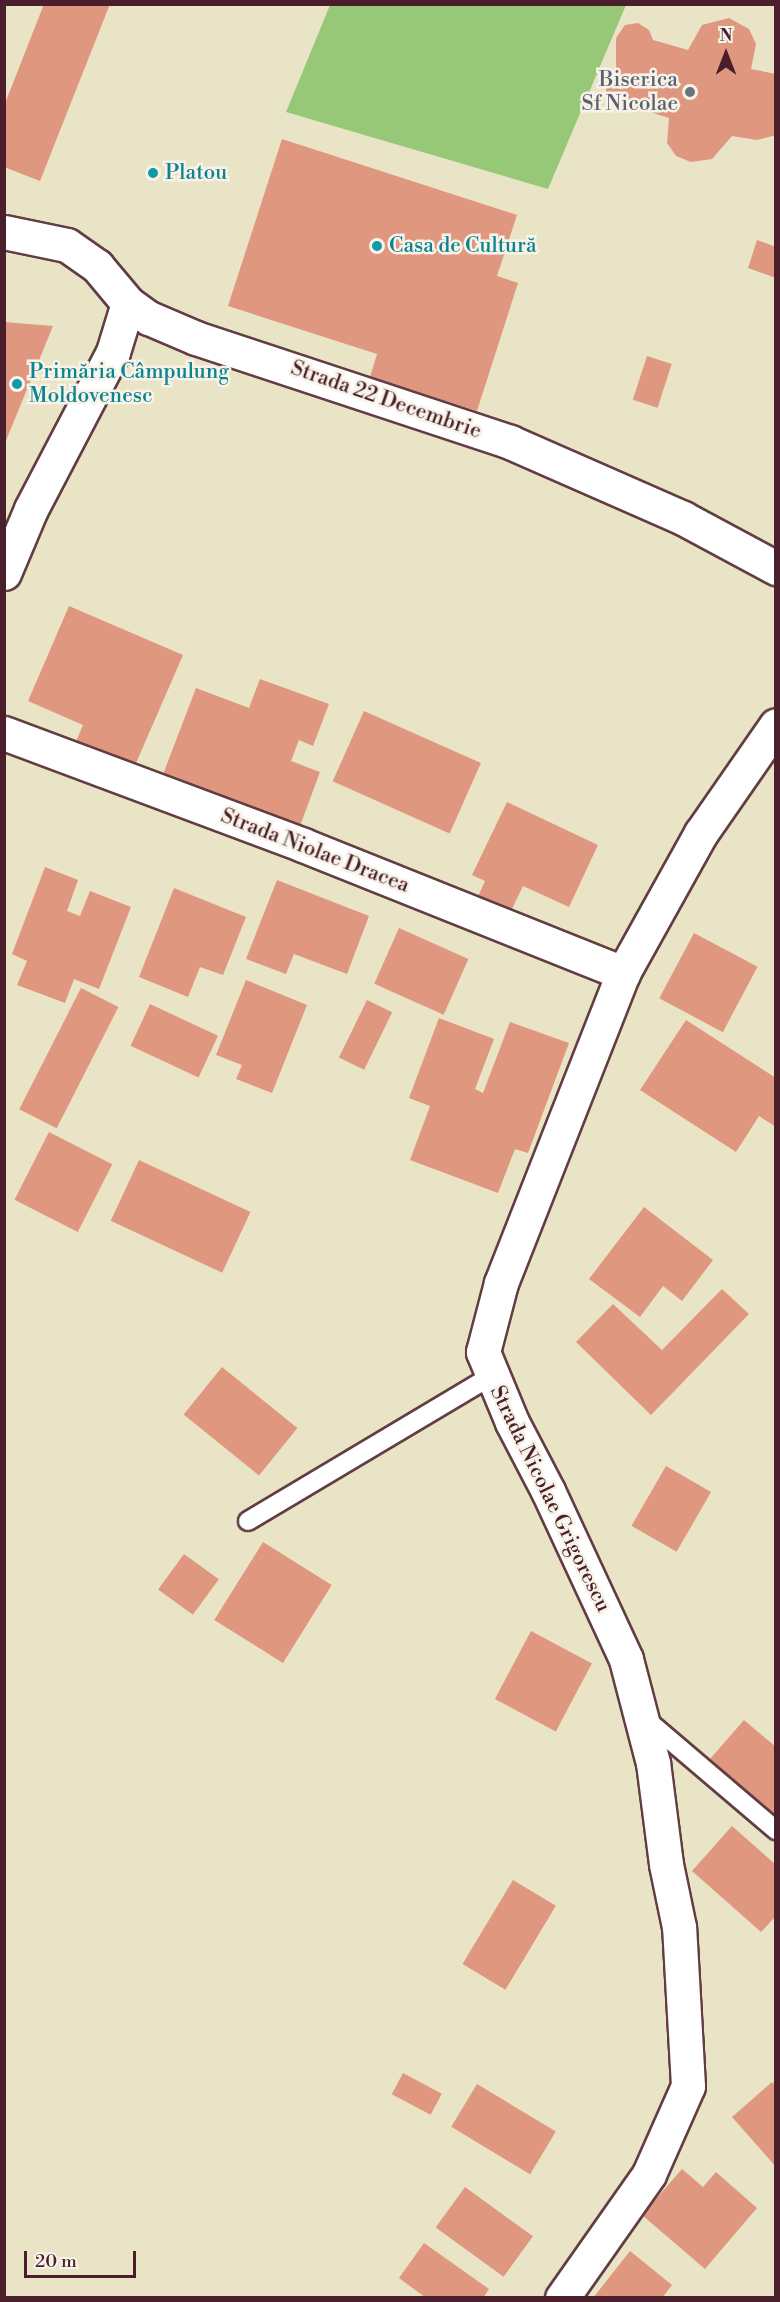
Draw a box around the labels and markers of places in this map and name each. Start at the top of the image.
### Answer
place label: Biserica Sf Nicolae [582,67,678,117]
marker: Biserica Sf Nicolae [683,85,697,99]
place label: Platou [165,160,227,186]
marker: Platou [146,166,160,180]
place label: Casa de Cultură [389,233,537,259]
marker: Casa de Cultură [370,239,384,253]
place label: Primăria Câmpulung Moldovenesc [29,359,229,409]
marker: Primăria Câmpulung Moldovenesc [10,377,24,391]

